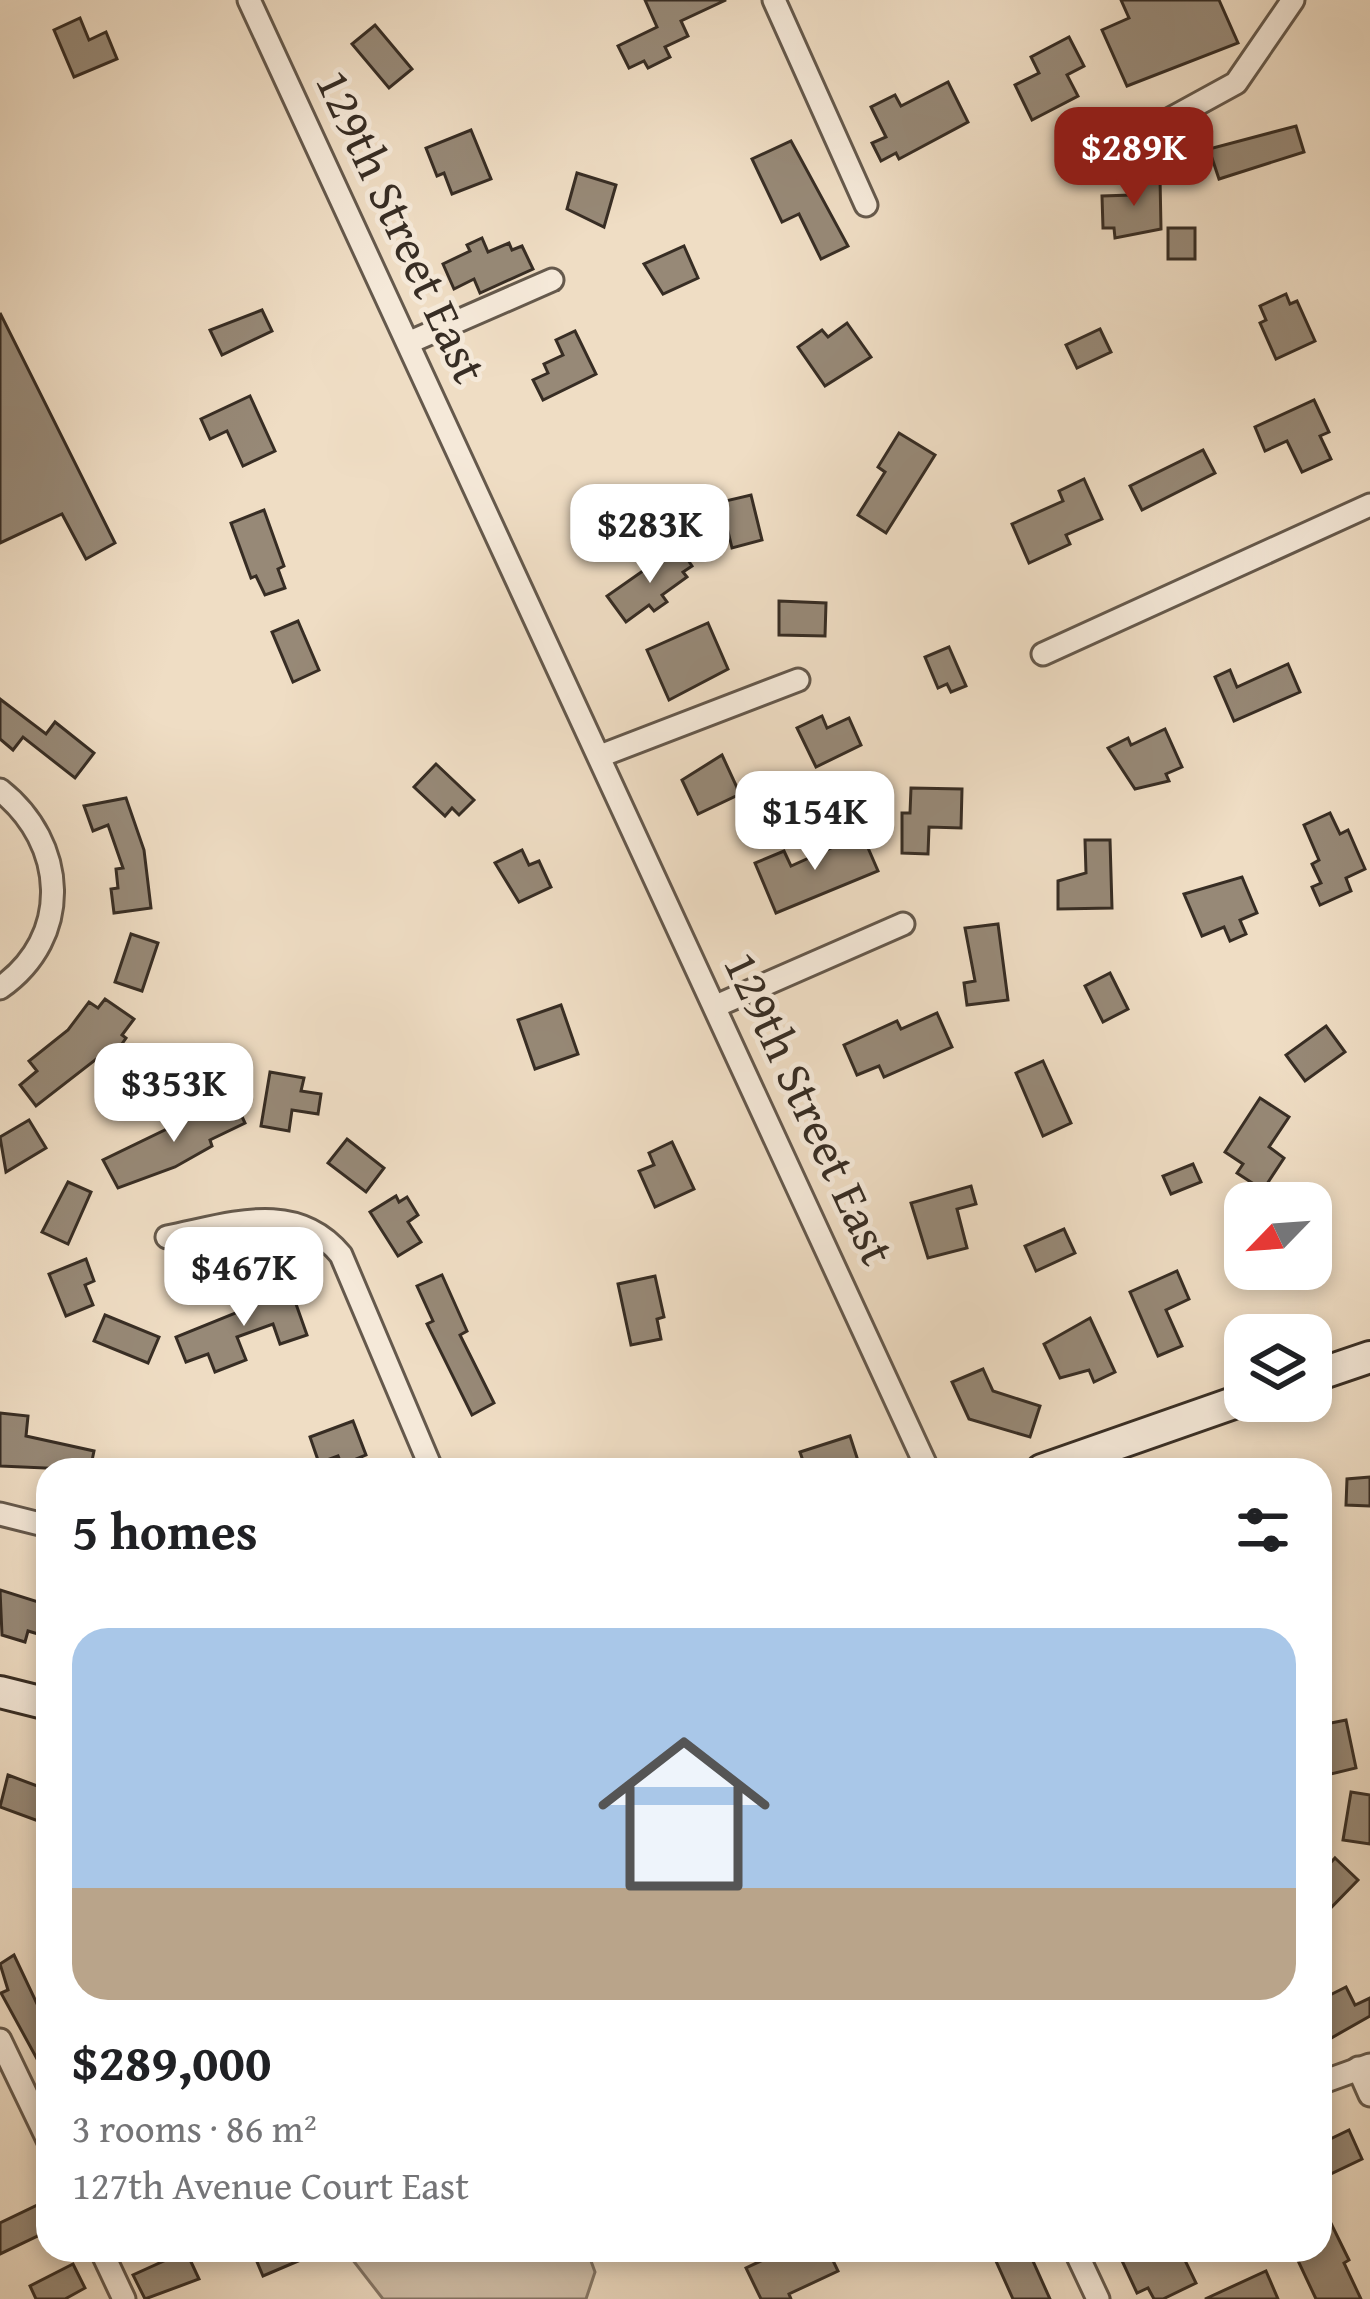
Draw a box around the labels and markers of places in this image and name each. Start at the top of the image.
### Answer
pin: $289K [1050,107,1218,209]
pin: $283K [566,484,734,586]
pin: $154K [731,771,899,873]
pin: $353K [90,1043,258,1145]
pin: $467K [160,1227,328,1329]

